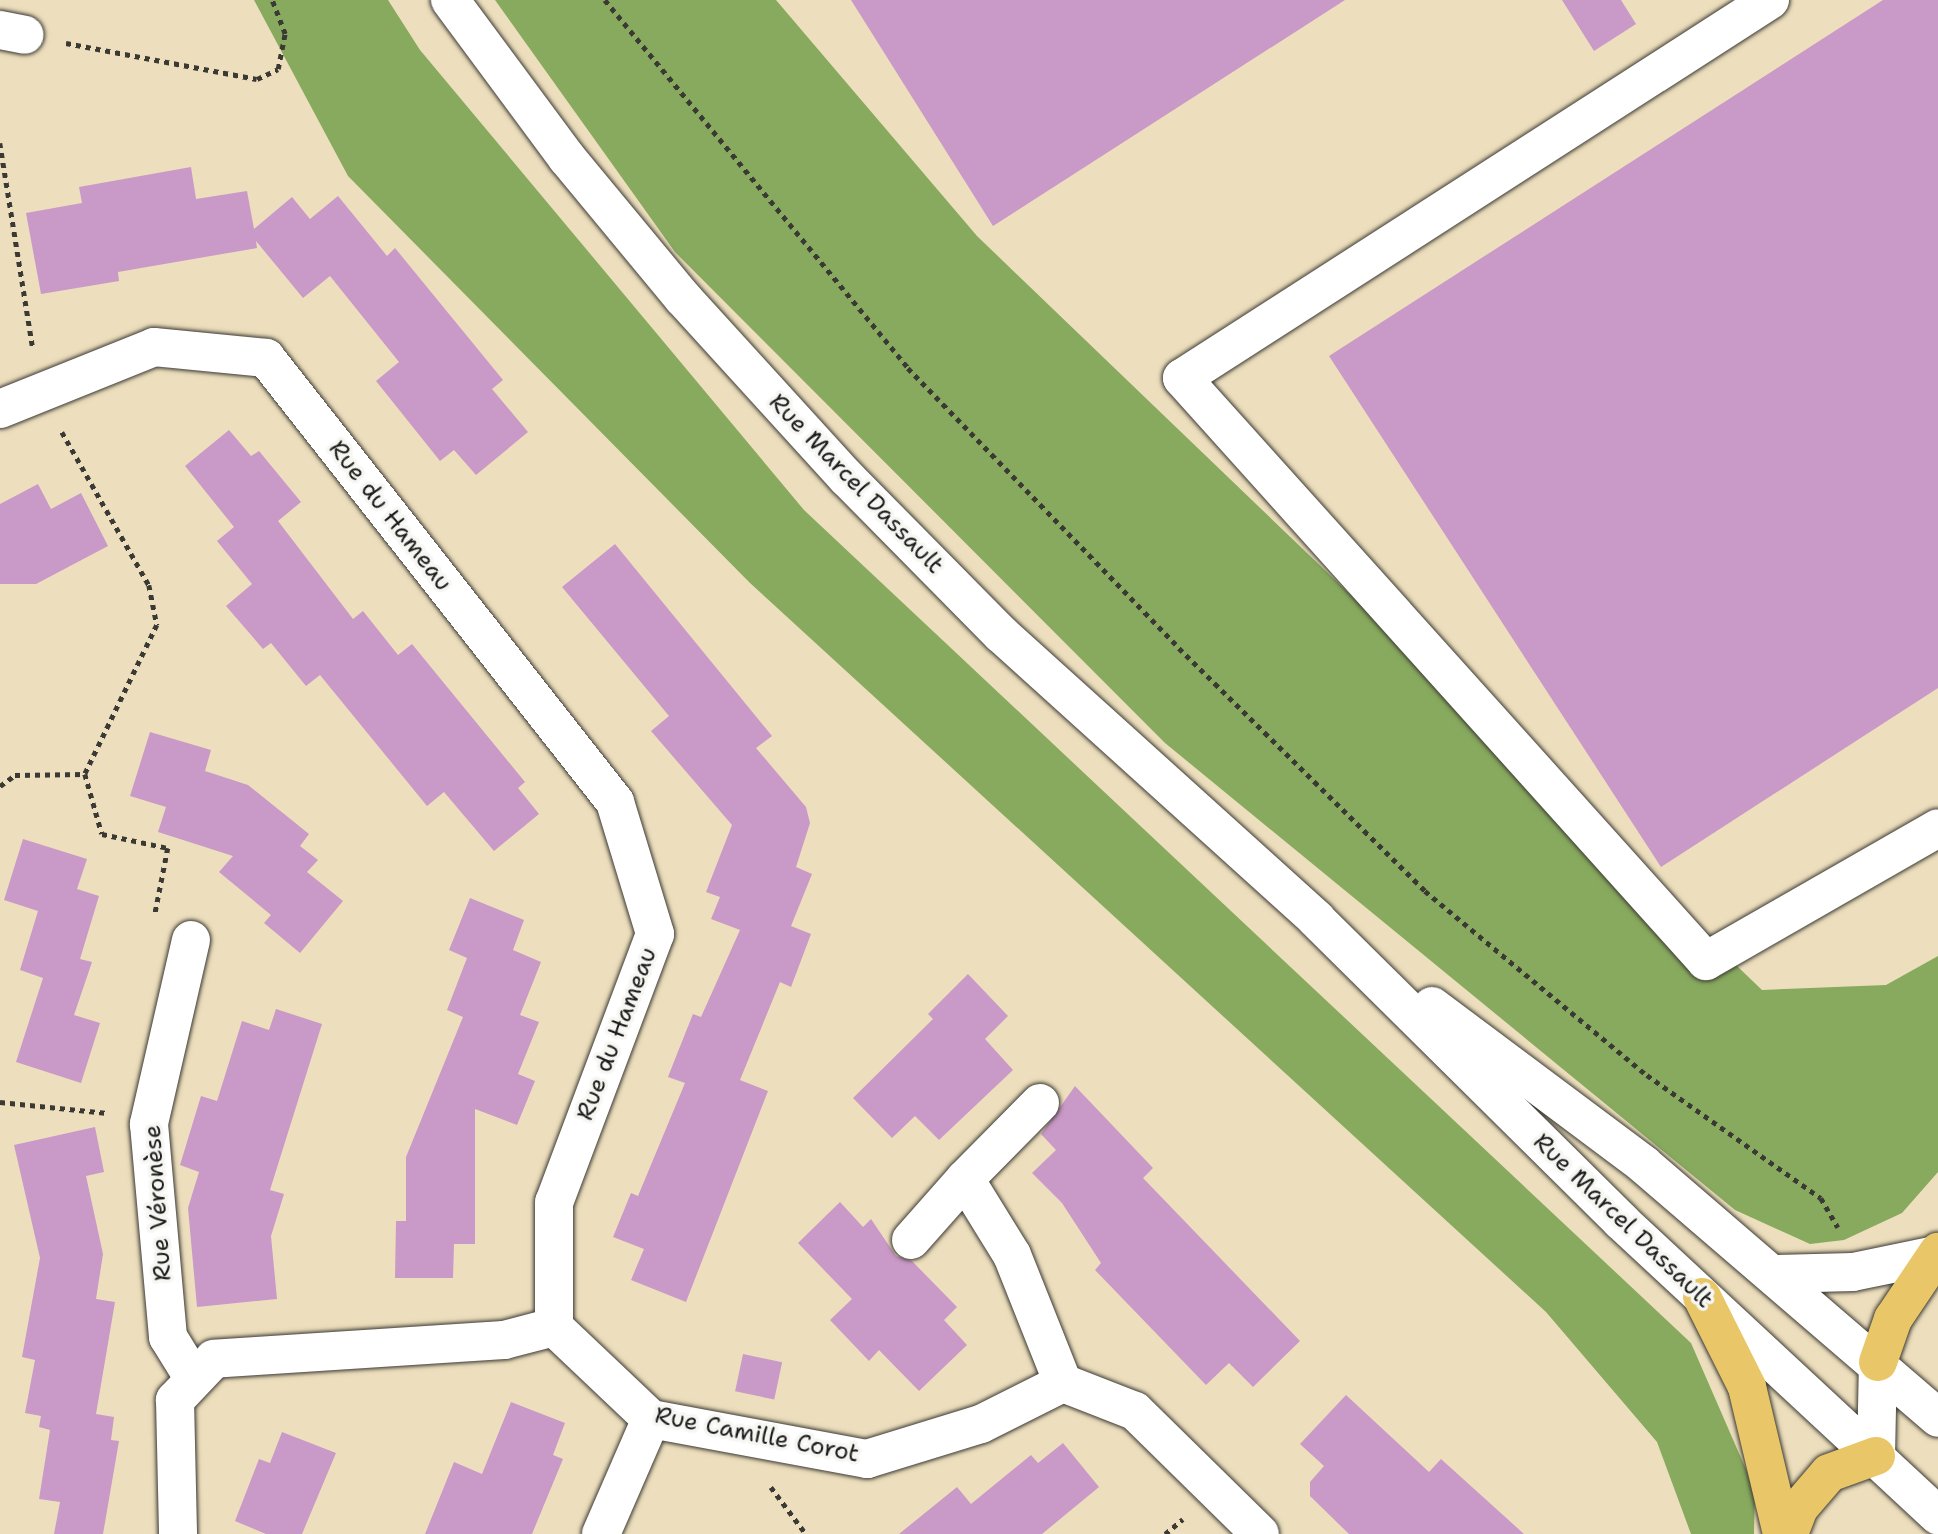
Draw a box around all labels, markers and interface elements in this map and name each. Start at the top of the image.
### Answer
street label: Rue Marcel Dassault [763,388,949,580]
street label: Rue du Hameau [322,435,458,597]
street label: Rue du Hameau [571,943,663,1125]
street label: Rue Véronèse [138,1124,178,1282]
street label: Rue Marcel Dassault [1527,1128,1719,1314]
street label: Rue Camille Corot [652,1401,862,1469]

